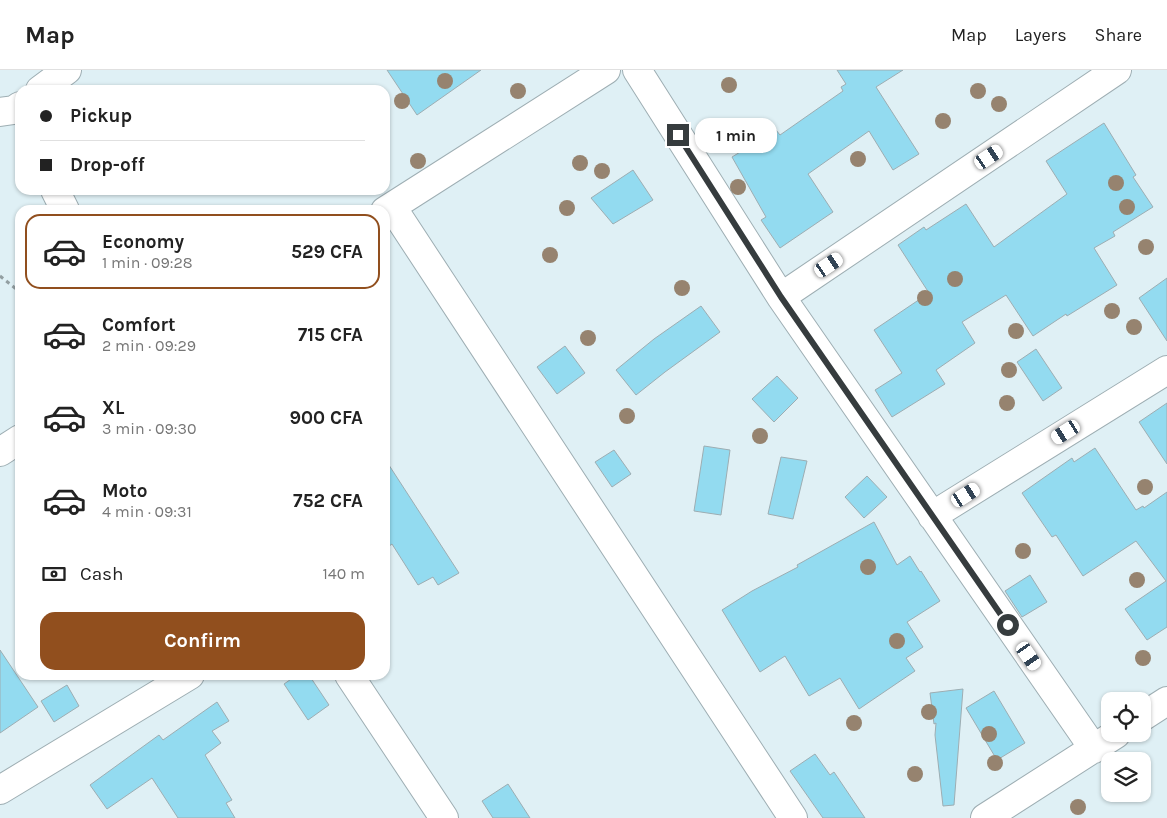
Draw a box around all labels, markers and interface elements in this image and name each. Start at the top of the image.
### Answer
text: Map [25,21,75,49]
text: Map [951,24,987,46]
text: Layers [1015,24,1067,46]
text: Share [1095,24,1142,46]
text: Pickup [70,105,132,127]
callout: 1 min [696,118,778,152]
route end [667,124,689,146]
text: 1 min [716,126,756,145]
car [972,142,1005,172]
text: Drop-off [70,154,145,176]
icon: car [42,229,87,274]
text: Economy [102,231,184,253]
text: 529 CFA [291,241,363,263]
car [812,250,845,280]
text: 1 min · 09:28 [102,253,193,272]
icon: car [42,312,87,357]
text: Comfort [102,314,176,336]
text: 715 CFA [298,324,363,346]
text: 2 min · 09:29 [102,336,196,355]
icon: car [42,395,87,440]
text: XL [102,397,124,419]
text: 900 CFA [289,407,363,429]
car [1049,418,1082,446]
text: 3 min · 09:30 [102,419,197,438]
icon: car [42,478,87,523]
text: Moto [102,480,148,502]
car [949,481,982,509]
text: 752 CFA [293,490,363,512]
text: 4 min · 09:31 [102,502,192,521]
icon: cash [40,560,68,588]
text: Cash [80,563,124,585]
text: 140 m [323,564,365,583]
button: Confirm [40,612,365,670]
route start [997,614,1019,636]
car [1014,639,1043,673]
map controls [1101,692,1151,802]
button: locate [1101,692,1151,742]
button: layers [1101,752,1151,802]

